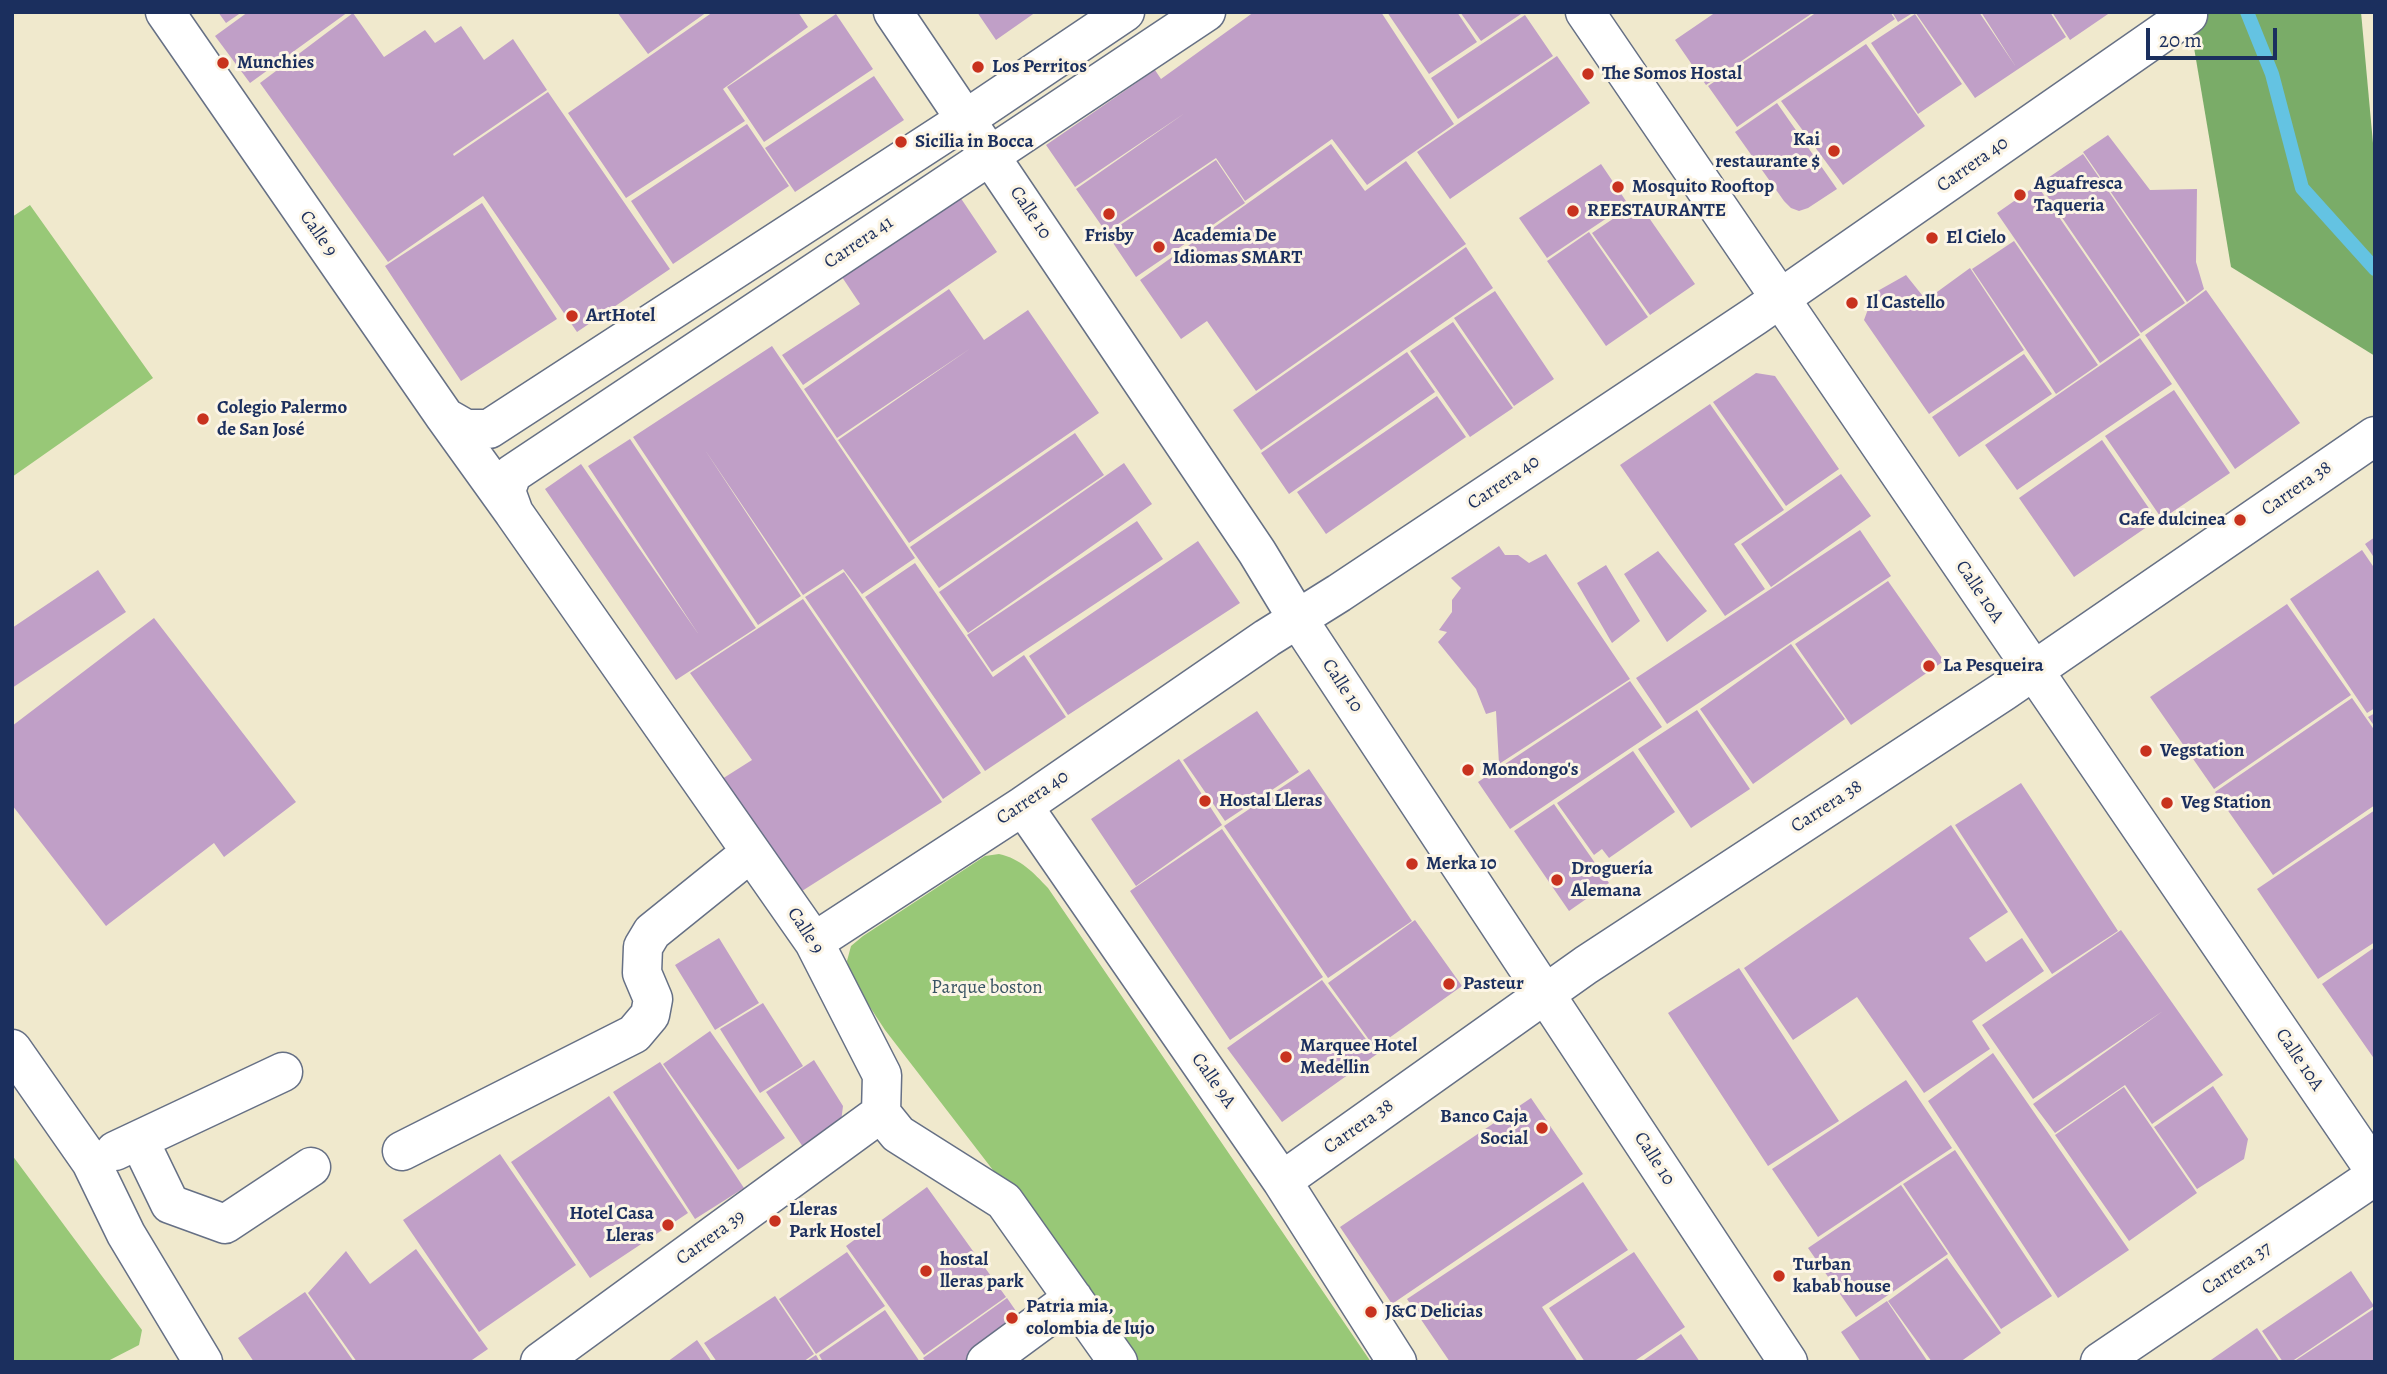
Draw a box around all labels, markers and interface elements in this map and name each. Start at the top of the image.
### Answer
scale bar [2149,14,2280,58]
text: 20 m [2159,26,2202,54]
place label: Munchies [237,52,314,74]
marker: Munchies [215,55,231,71]
place label: Los Perritos [992,56,1087,78]
marker: Los Perritos [970,59,986,75]
place label: The Somos Hostal [1602,63,1742,85]
marker: The Somos Hostal [1580,66,1596,82]
place label: Kai restaurante $ [1715,129,1820,173]
place label: Sicilia in Bocca [915,131,1034,153]
street label: Carrera 40 [1933,132,2013,198]
marker: Sicilia in Bocca [893,134,909,150]
marker: Kai restaurante $ [1826,143,1842,159]
place label: Aguafresca Taqueria [2034,173,2123,217]
place label: Mosquito Rooftop [1632,176,1774,198]
marker: Mosquito Rooftop [1610,179,1626,195]
street label: Calle 10 [1004,182,1056,244]
marker: Aguafresca Taqueria [2012,187,2028,203]
place label: REESTAURANTE [1587,200,1726,222]
marker: REESTAURANTE [1565,203,1581,219]
marker: Frisby [1101,206,1117,222]
street label: Calle 9 [294,207,342,261]
street label: Carrera 41 [820,212,898,274]
place label: Frisby [1084,225,1134,247]
place label: Academia De Idiomas SMART [1173,225,1302,269]
place label: El Cielo [1946,227,2006,249]
marker: El Cielo [1924,230,1940,246]
marker: Academia De Idiomas SMART [1151,239,1167,255]
place label: Il Castello [1866,292,1945,314]
marker: Il Castello [1844,295,1860,311]
place label: ArtHotel [586,305,655,327]
marker: ArtHotel [564,308,580,324]
place label: Colegio Palermo de San José [217,397,347,441]
marker: Colegio Palermo de San José [195,411,211,427]
street label: Carrera 40 [1464,451,1544,515]
street label: Carrera 38 [2258,457,2336,521]
place label: Cafe dulcinea [2119,509,2226,531]
marker: Cafe dulcinea [2232,512,2248,528]
street label: Calle 10A [1950,557,2008,627]
street label: Calle 10 [1316,655,1368,717]
place label: La Pesqueira [1943,655,2044,677]
marker: La Pesqueira [1921,658,1937,674]
place label: Vegstation [2160,740,2244,762]
marker: Vegstation [2138,743,2154,759]
place label: Mondongo's [1482,759,1579,781]
marker: Mondongo's [1460,762,1476,778]
street label: Carrera 40 [993,766,1073,830]
street label: Carrera 38 [1787,776,1867,838]
place label: Hostal Lleras [1219,790,1323,812]
place label: Veg Station [2181,792,2271,814]
marker: Hostal Lleras [1197,793,1213,809]
marker: Veg Station [2159,795,2175,811]
place label: Merka 10 [1426,853,1496,875]
marker: Merka 10 [1404,856,1420,872]
place label: Droguería Alemana [1571,858,1653,902]
marker: Droguería Alemana [1549,872,1565,888]
street label: Calle 9 [782,903,828,959]
place label: Pasteur [1463,973,1524,995]
marker: Pasteur [1441,976,1457,992]
park label: Parque boston [931,977,1043,999]
street label: Calle 10A [2270,1025,2328,1095]
place label: Marquee Hotel Medellin [1300,1035,1417,1079]
street label: Calle 9A [1186,1049,1240,1113]
marker: Marquee Hotel Medellin [1278,1049,1294,1065]
street label: Carrera 38 [1320,1095,1398,1159]
place label: Banco Caja Social [1440,1106,1528,1150]
marker: Banco Caja Social [1534,1120,1550,1136]
street label: Calle 10 [1628,1128,1680,1190]
place label: Lleras Park Hostel [789,1199,881,1243]
place label: Hotel Casa Lleras [569,1203,654,1247]
street label: Carrera 39 [672,1205,750,1271]
marker: Lleras Park Hostel [767,1213,783,1229]
marker: Hotel Casa Lleras [660,1217,676,1233]
street label: Carrera 37 [2198,1237,2276,1301]
place label: hostal lleras park [940,1249,1023,1293]
place label: Turban kabab house [1793,1254,1891,1298]
marker: hostal lleras park [918,1263,934,1279]
marker: Turban kabab house [1771,1268,1787,1284]
place label: Patria mia, colombia de lujo [1026,1296,1155,1340]
place label: J&C Delicias [1385,1301,1483,1323]
marker: J&C Delicias [1363,1304,1379,1320]
marker: Patria mia, colombia de lujo [1004,1310,1020,1326]

